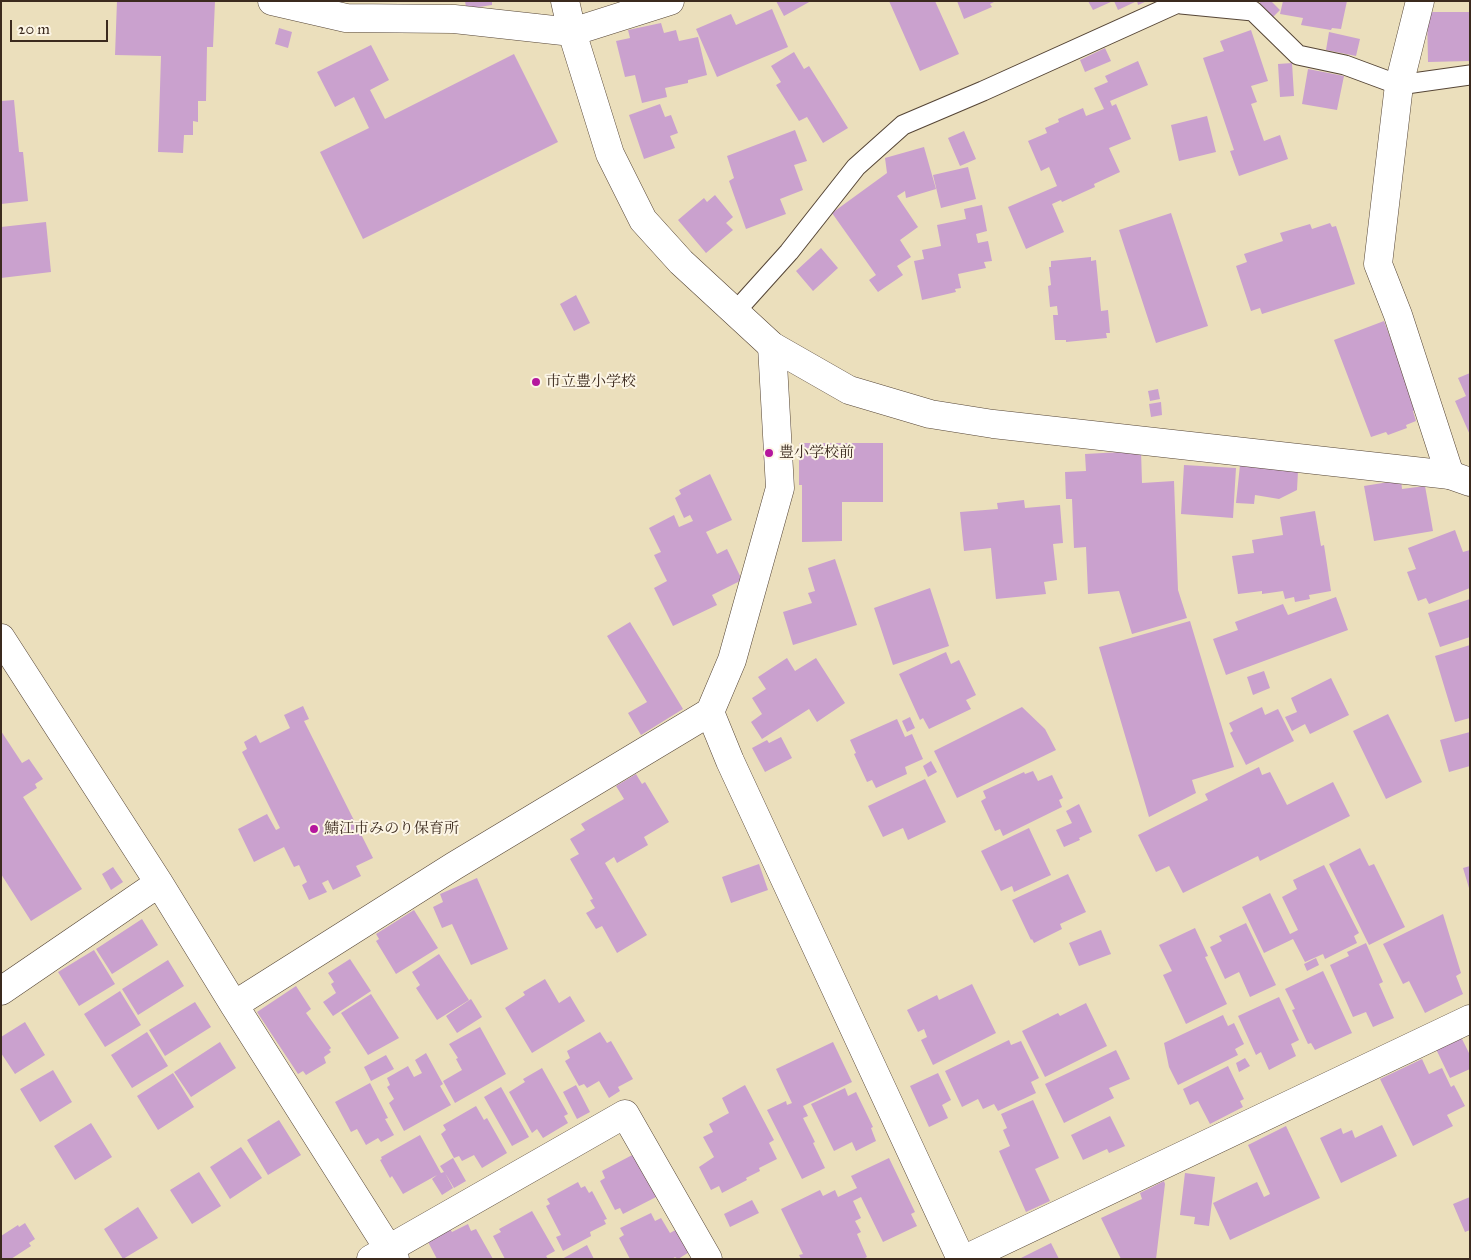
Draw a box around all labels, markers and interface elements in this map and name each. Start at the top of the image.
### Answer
scale bar [12,10,110,42]
text: 20 m [18,20,50,38]
place label: 市立豊小学校 [546,373,636,391]
marker: 市立豊小学校 [530,376,542,388]
place label: 豊小学校前 [779,444,854,462]
marker: 豊小学校前 [763,447,775,459]
place label: 鯖江市みのり保育所 [324,820,459,838]
marker: 鯖江市みのり保育所 [308,823,320,835]

